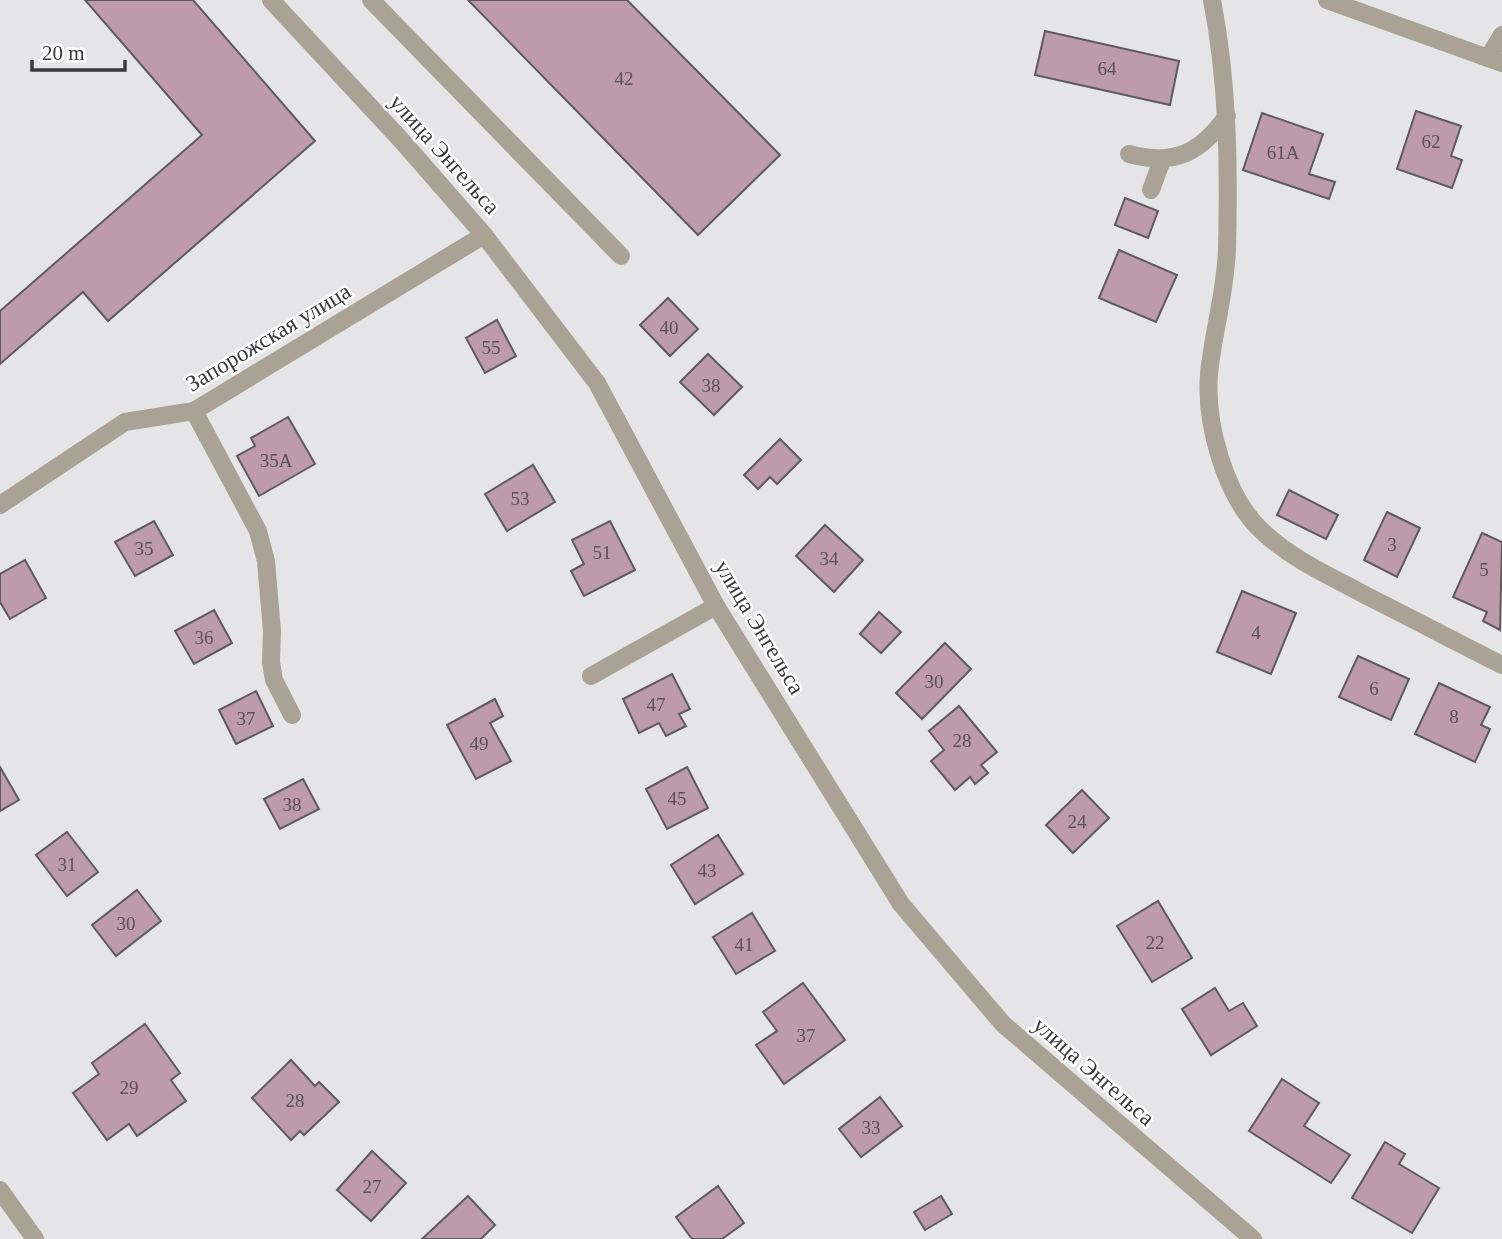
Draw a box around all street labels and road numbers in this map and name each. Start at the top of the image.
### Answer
street label: улица Энгельса [384,89,505,219]
street label: Запорожская улица [181,278,355,396]
street label: улица Энгельса [710,556,809,699]
street label: улица Энгельса [1028,1012,1159,1131]

